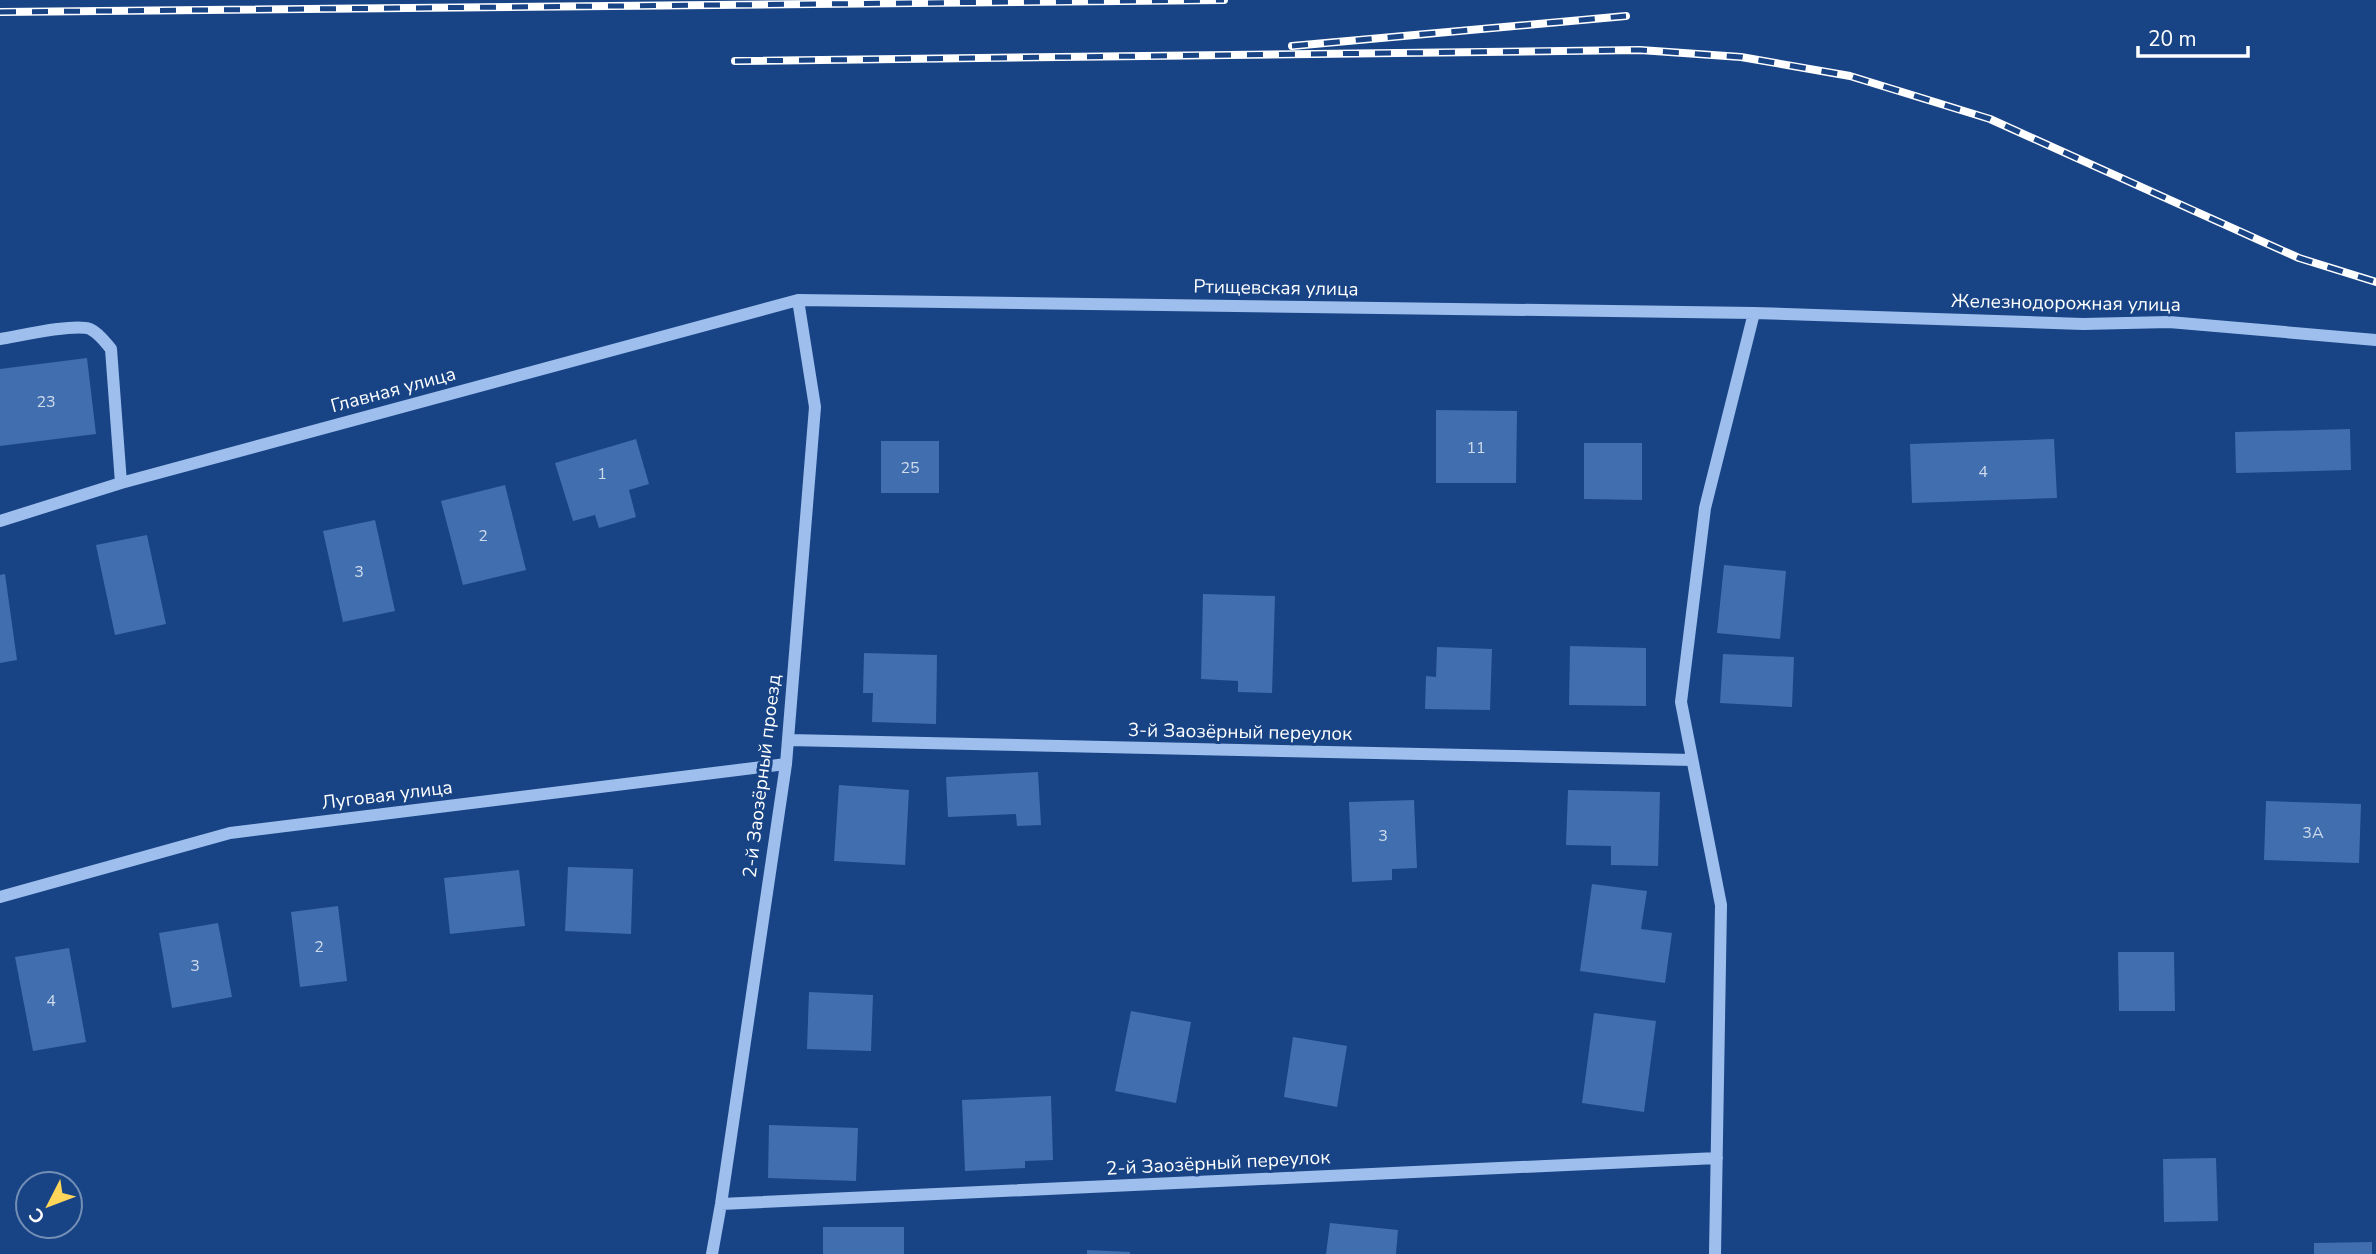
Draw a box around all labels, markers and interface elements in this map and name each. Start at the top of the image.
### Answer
scale bar [2138,14,2248,58]
text: 20 m [2148,25,2197,53]
street label: Ртищевская улица [1193,274,1359,302]
street label: Железнодорожная улица [1951,288,2181,318]
street label: Главная улица [328,361,459,419]
house number: 23 [36,391,56,413]
house number: 11 [1466,437,1486,459]
house number: 25 [900,457,920,479]
house number: 4 [1978,461,1988,483]
house number: 1 [597,463,607,485]
house number: 2 [478,525,488,547]
house number: 3 [354,561,364,583]
street label: 2-й Заозёрный проезд [737,673,787,879]
street label: 3-й Заозёрный переулок [1128,717,1352,747]
street label: Луговая улица [320,774,454,816]
house number: 3А [2302,822,2324,844]
house number: 3 [1378,825,1388,847]
house number: 2 [314,936,324,958]
house number: 3 [190,955,200,977]
house number: 4 [46,990,56,1012]
street label: 2-й Заозёрный переулок [1105,1144,1331,1182]
north arrow [14,1170,84,1240]
text: С [23,1202,51,1229]

